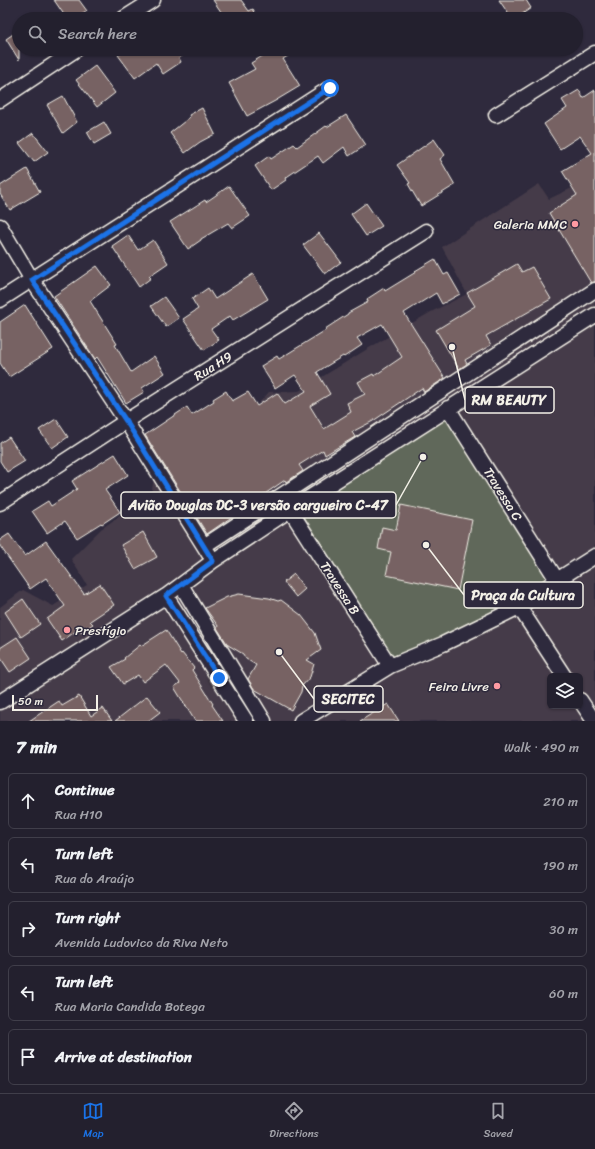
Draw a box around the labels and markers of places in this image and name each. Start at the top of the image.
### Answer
place label: Galeria MMC [494,213,567,236]
marker: Galeria MMC [570,219,580,229]
callout: RM BEAUTY [465,387,554,413]
callout: Avião Douglas DC-3 versão cargueiro C-47 [121,492,396,518]
callout: Praça da Cultura [464,582,583,608]
place label: Prestígio [75,619,127,642]
marker: Prestígio [62,625,72,635]
place label: Feira Livre [429,675,489,698]
marker: Feira Livre [492,681,502,691]
callout: SECITEC [314,686,383,712]

